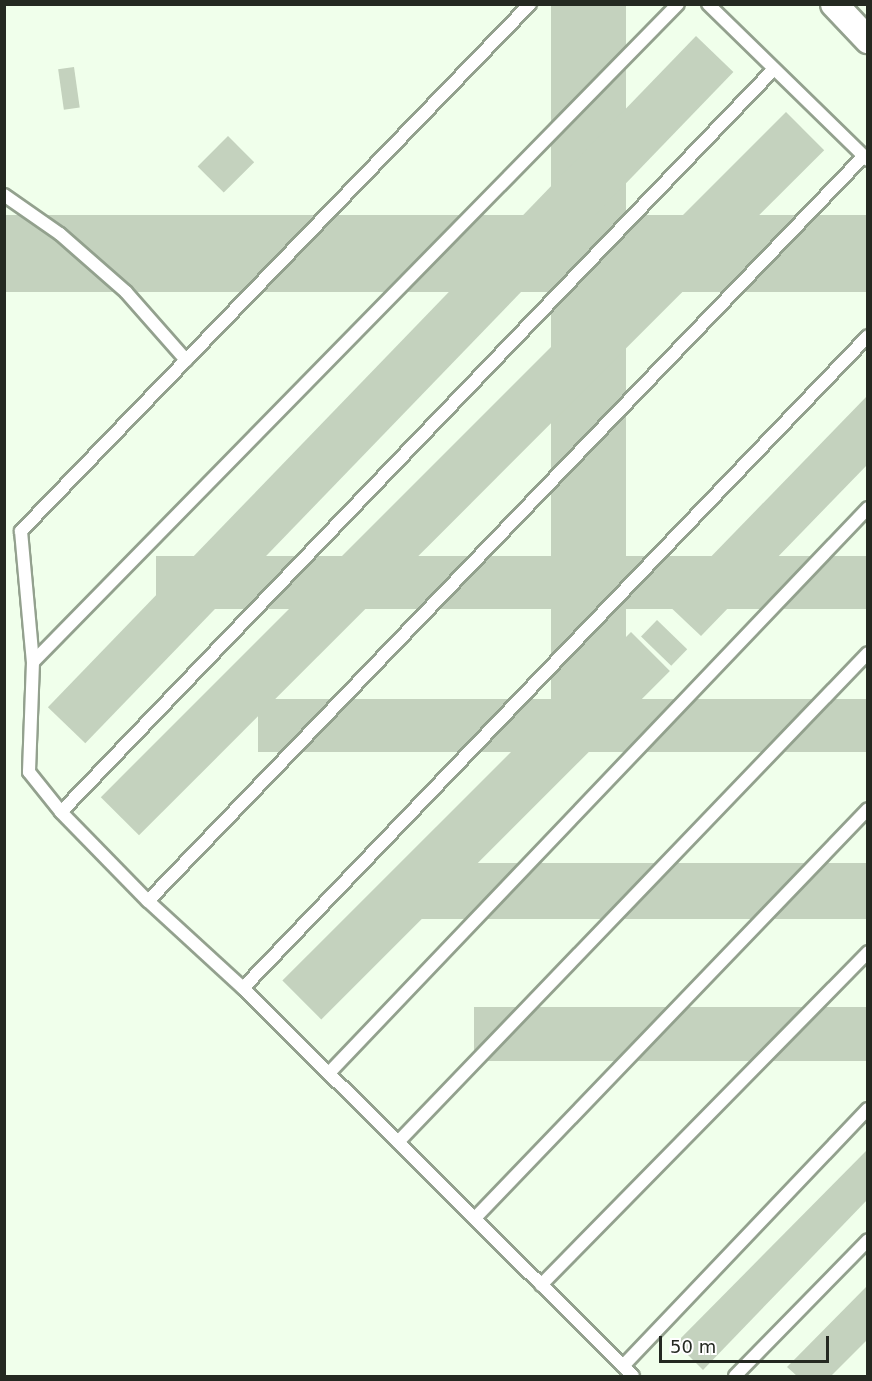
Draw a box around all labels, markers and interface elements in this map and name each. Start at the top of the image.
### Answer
scale bar [662,1324,832,1362]
text: 50 m [670,1336,716,1357]

